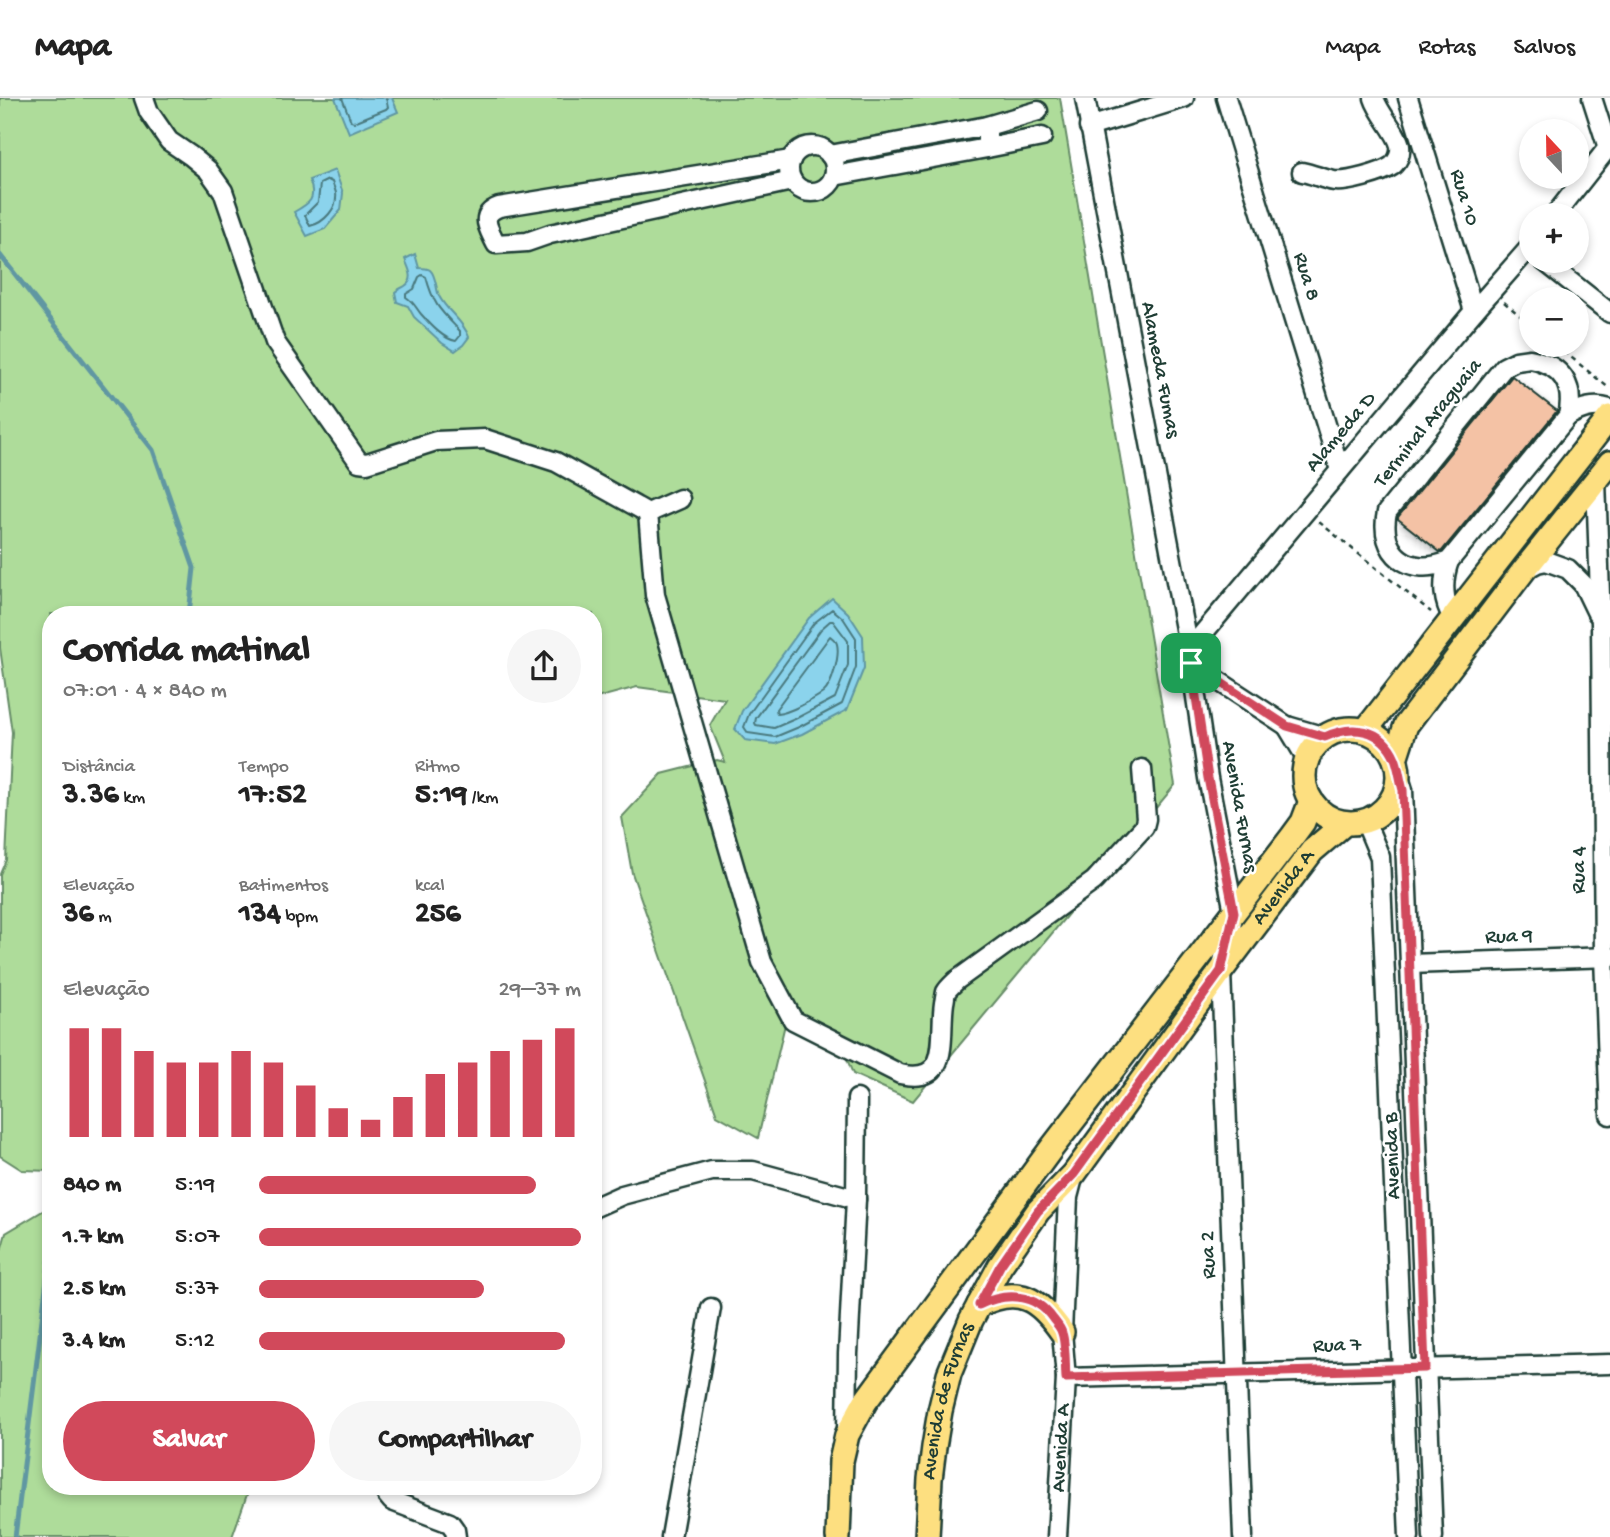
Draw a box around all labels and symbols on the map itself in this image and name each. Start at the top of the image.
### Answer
north arrow [1519,119,1589,189]
street label: Rua 10 [1443,167,1483,229]
street label: Rua 8 [1286,250,1324,304]
street label: Alameda Fumas [1134,300,1185,441]
street label: Terminal Araguaia [1369,354,1489,494]
street label: Alameda D [1301,388,1383,478]
pin [1161,633,1221,693]
street label: Avenida Furnas [1214,739,1262,876]
street label: Avenida A [1247,844,1322,931]
street label: Rua 4 [1568,846,1593,894]
street label: Rua 9 [1485,925,1534,951]
street label: Avenida B [1380,1111,1408,1200]
street label: Rua 2 [1197,1231,1223,1279]
street label: Avenida de Furnas [917,1318,981,1481]
street label: Rua 7 [1312,1334,1363,1360]
street label: Avenida A [1047,1402,1077,1493]

